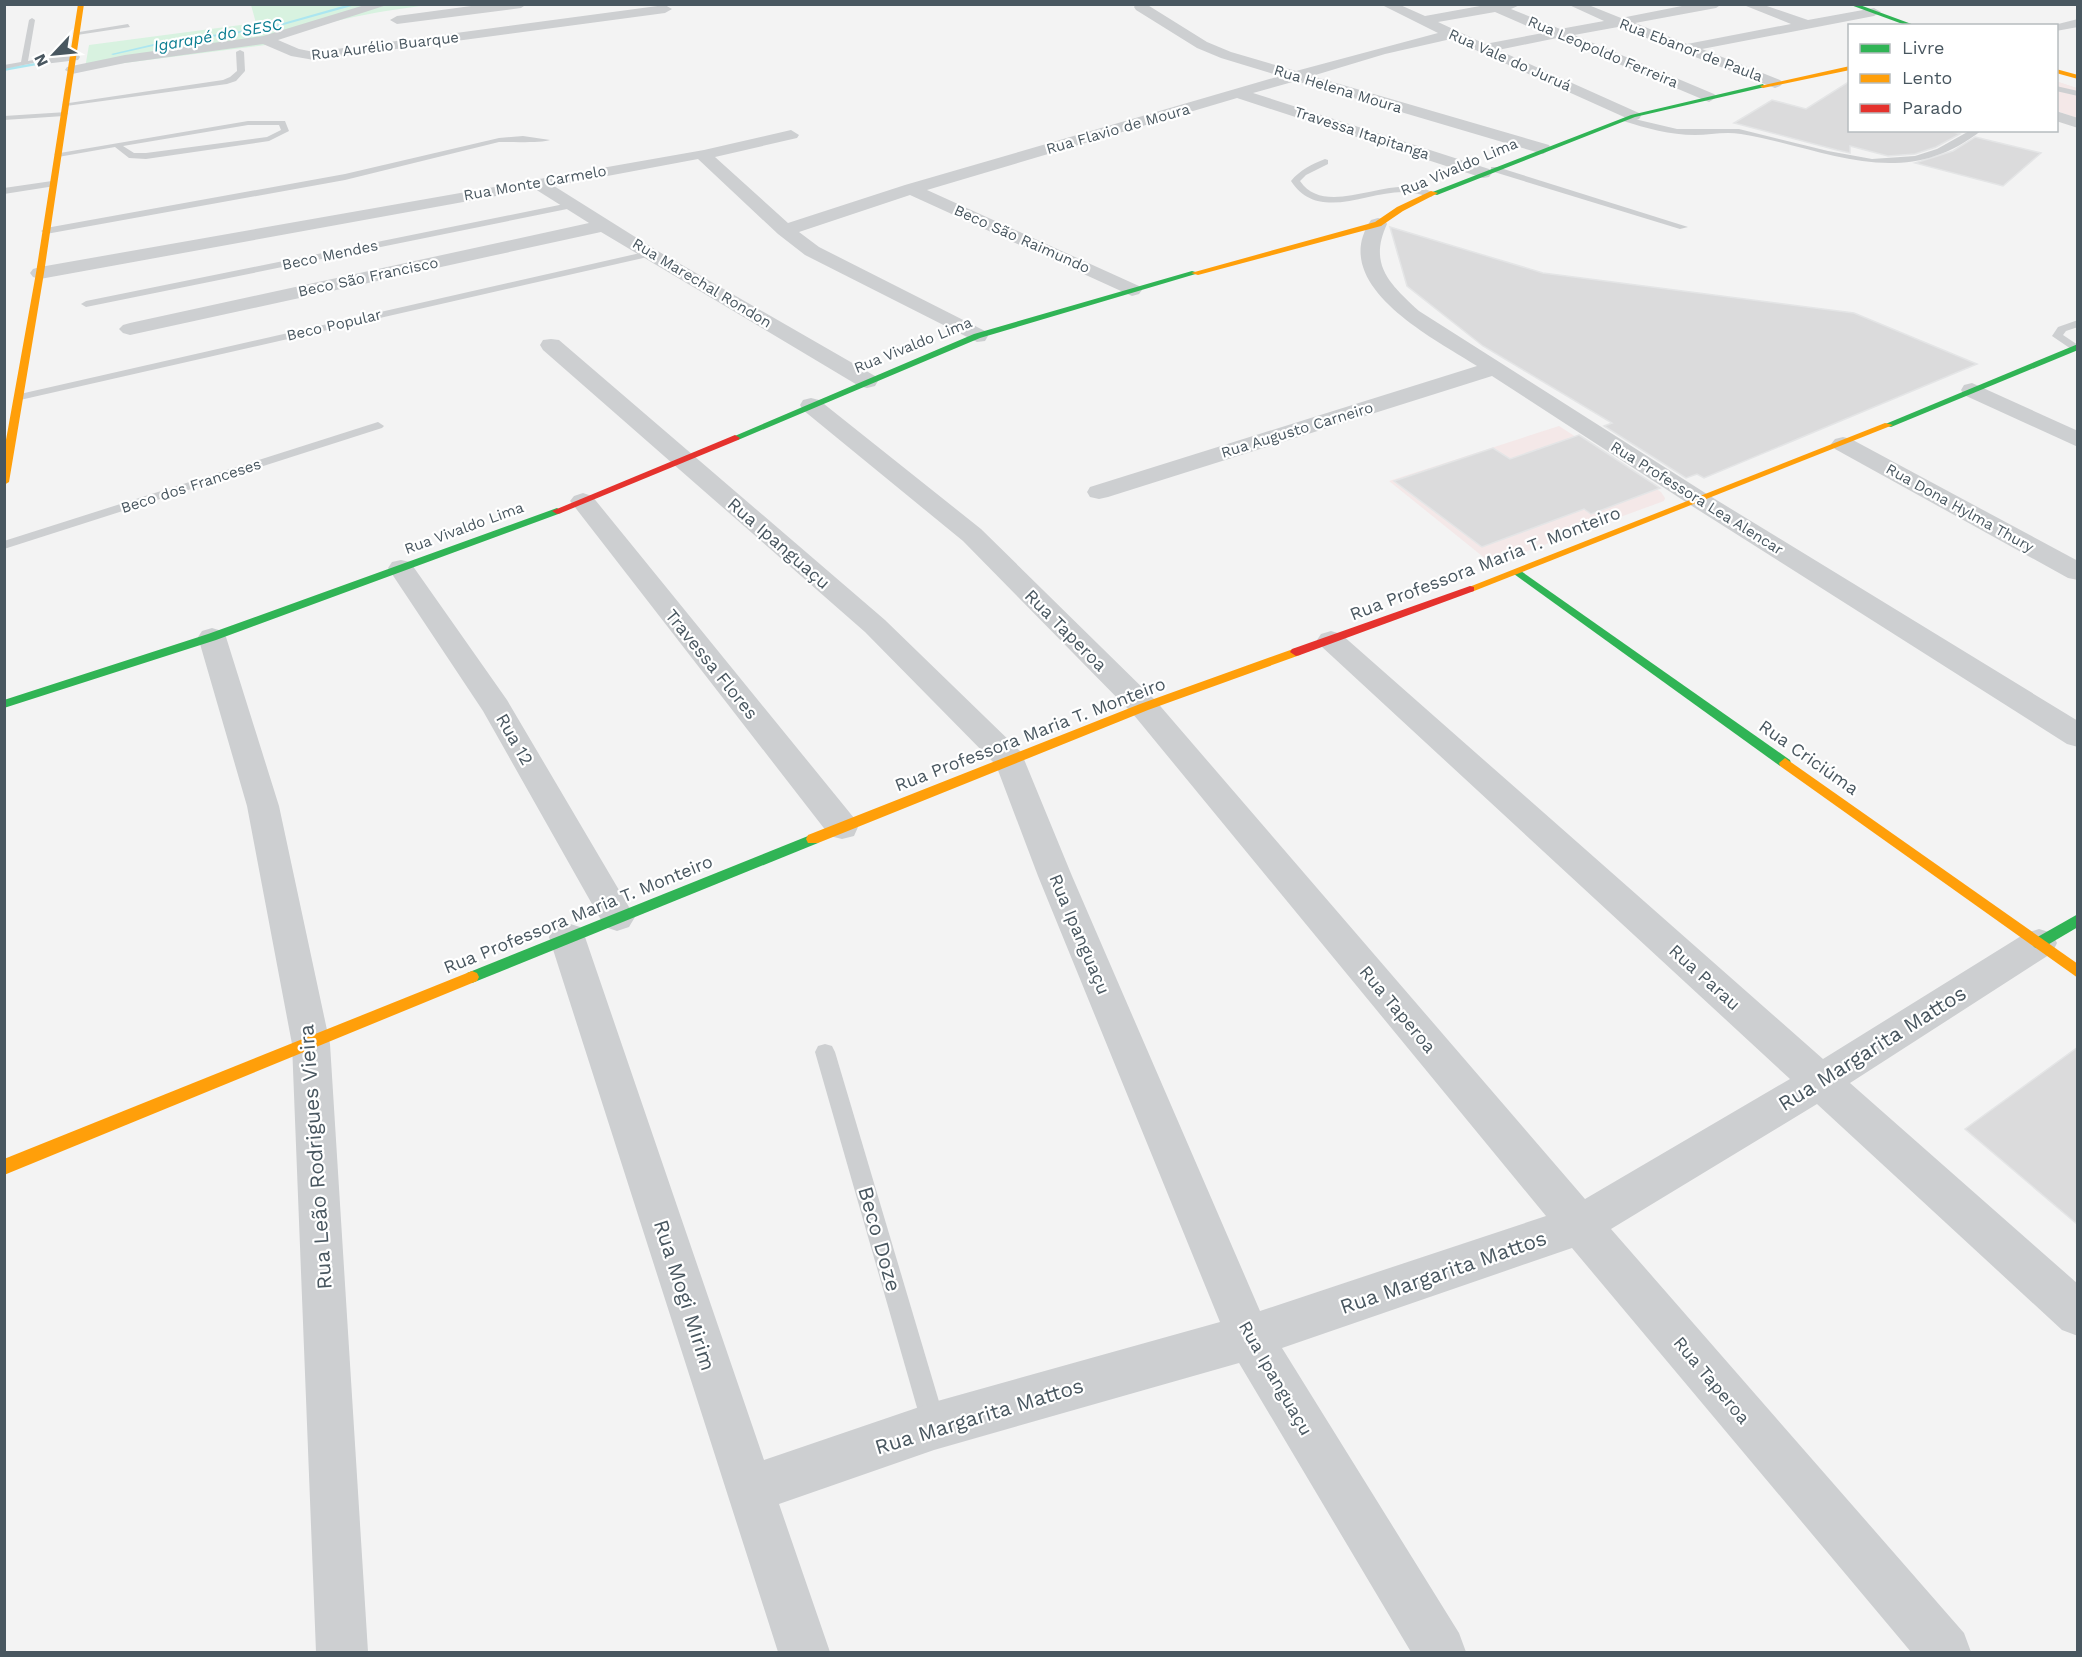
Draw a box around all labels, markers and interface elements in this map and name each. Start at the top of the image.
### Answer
street label: Rua Leopoldo Ferreira [1525,12,1681,92]
water label: Igarapé do SESC [152,14,284,56]
street label: Rua Ebanor de Paula [1617,14,1766,86]
north arrow [24,24,84,84]
legend [1848,24,2058,132]
street label: Rua Vale do Juruá [1446,25,1574,95]
street label: Rua Aurélio Buarque [310,28,460,64]
text: Livre [1902,37,1944,58]
text: N [30,51,52,70]
street label: Rua Helena Moura [1272,61,1405,117]
text: Lento [1902,67,1952,88]
text: Parado [1902,97,1963,118]
street label: Rua Flavio de Moura [1044,100,1192,158]
street label: Travessa Itapitanga [1292,103,1432,163]
street label: Rua Vivaldo Lima [1398,134,1521,200]
street label: Rua Monte Carmelo [462,162,608,204]
street label: Beco São Raimundo [951,201,1093,277]
street label: Rua Marechal Rondon [629,234,775,332]
street label: Beco Mendes [280,236,380,274]
street label: Beco São Francisco [296,253,440,301]
street label: Beco Popular [285,305,383,345]
street label: Rua Vivaldo Lima [851,313,975,377]
street label: Rua Augusto Carneiro [1219,398,1375,462]
street label: Rua Professora Lea Alencar [1607,437,1787,559]
street label: Beco dos Franceses [119,455,263,517]
street label: Rua Dona Hylma Thury [1883,460,2037,556]
street label: Rua Ipanguaçu [724,493,834,593]
street label: Rua Vivaldo Lima [402,498,527,558]
street label: Rua Professora Maria T. Monteiro [1347,502,1623,624]
street label: Rua Taperoa [1021,585,1111,675]
street label: Travessa Flores [661,605,763,723]
street label: Rua Professora Maria T. Monteiro [892,673,1168,795]
street label: Rua 12 [492,710,538,768]
street label: Rua Criciúma [1755,715,1863,799]
street label: Rua Professora Maria T. Monteiro [440,850,716,978]
street label: Rua Ipanguaçu [1045,871,1115,997]
street label: Rua Parau [1665,940,1745,1014]
street label: Rua Taperoa [1355,961,1441,1057]
street label: Rua Margarita Mattos [1773,980,1971,1116]
street label: Rua Leão Rodrigues Vieira [293,1024,337,1290]
street label: Beco Doze [853,1184,907,1294]
street label: Rua Mogi Mirim [649,1216,721,1374]
street label: Rua Margarita Mattos [1336,1225,1550,1319]
street label: Rua Ipanguaçu [1235,1317,1317,1439]
street label: Rua Taperoa [1669,1332,1755,1428]
street label: Rua Margarita Mattos [872,1372,1086,1460]

